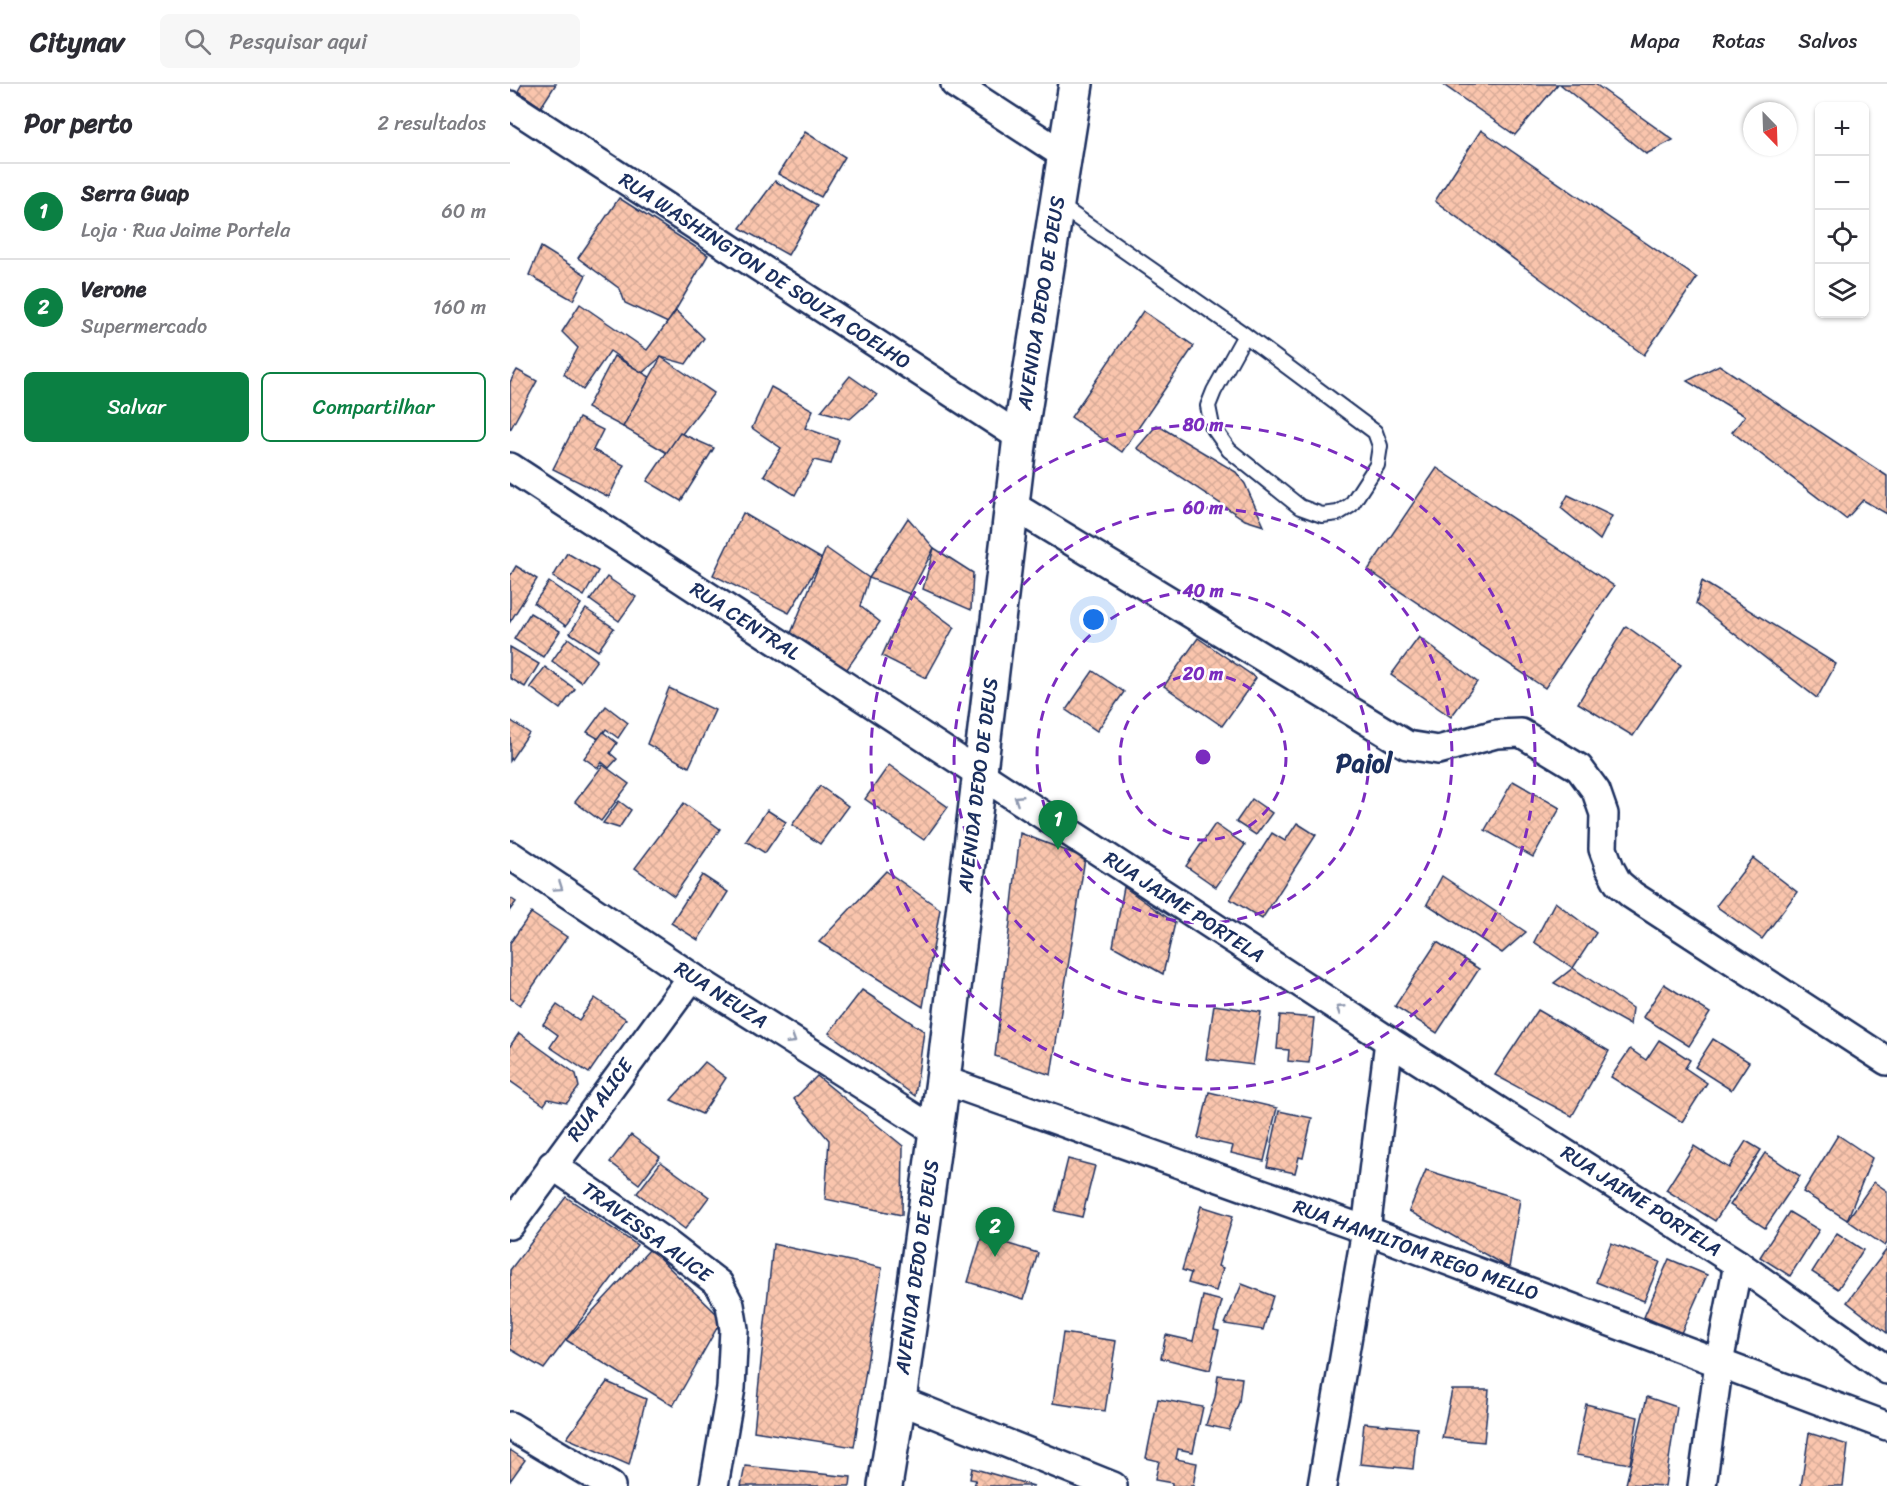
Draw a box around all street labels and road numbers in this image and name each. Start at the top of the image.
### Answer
street label: RUA WASHINGTON DE SOUZA COELHO [612,163,918,379]
street label: AVENIDA DEDO DE DEUS [1007,193,1075,414]
street label: RUA CENTRAL [683,572,808,670]
street label: AVENIDA DEDO DE DEUS [947,675,1009,895]
street label: RUA JAIME PORTELA [1097,842,1271,972]
street label: RUA NEUZA [667,952,775,1038]
street label: RUA ALICE [558,1049,643,1149]
street label: RUA JAIME PORTELA [1554,1136,1728,1266]
street label: AVENIDA DEDO DE DEUS [884,1157,949,1378]
street label: TRAVESSA ALICE [574,1172,721,1293]
street label: RUA HAMILTOM REGO MELLO [1288,1189,1544,1311]

